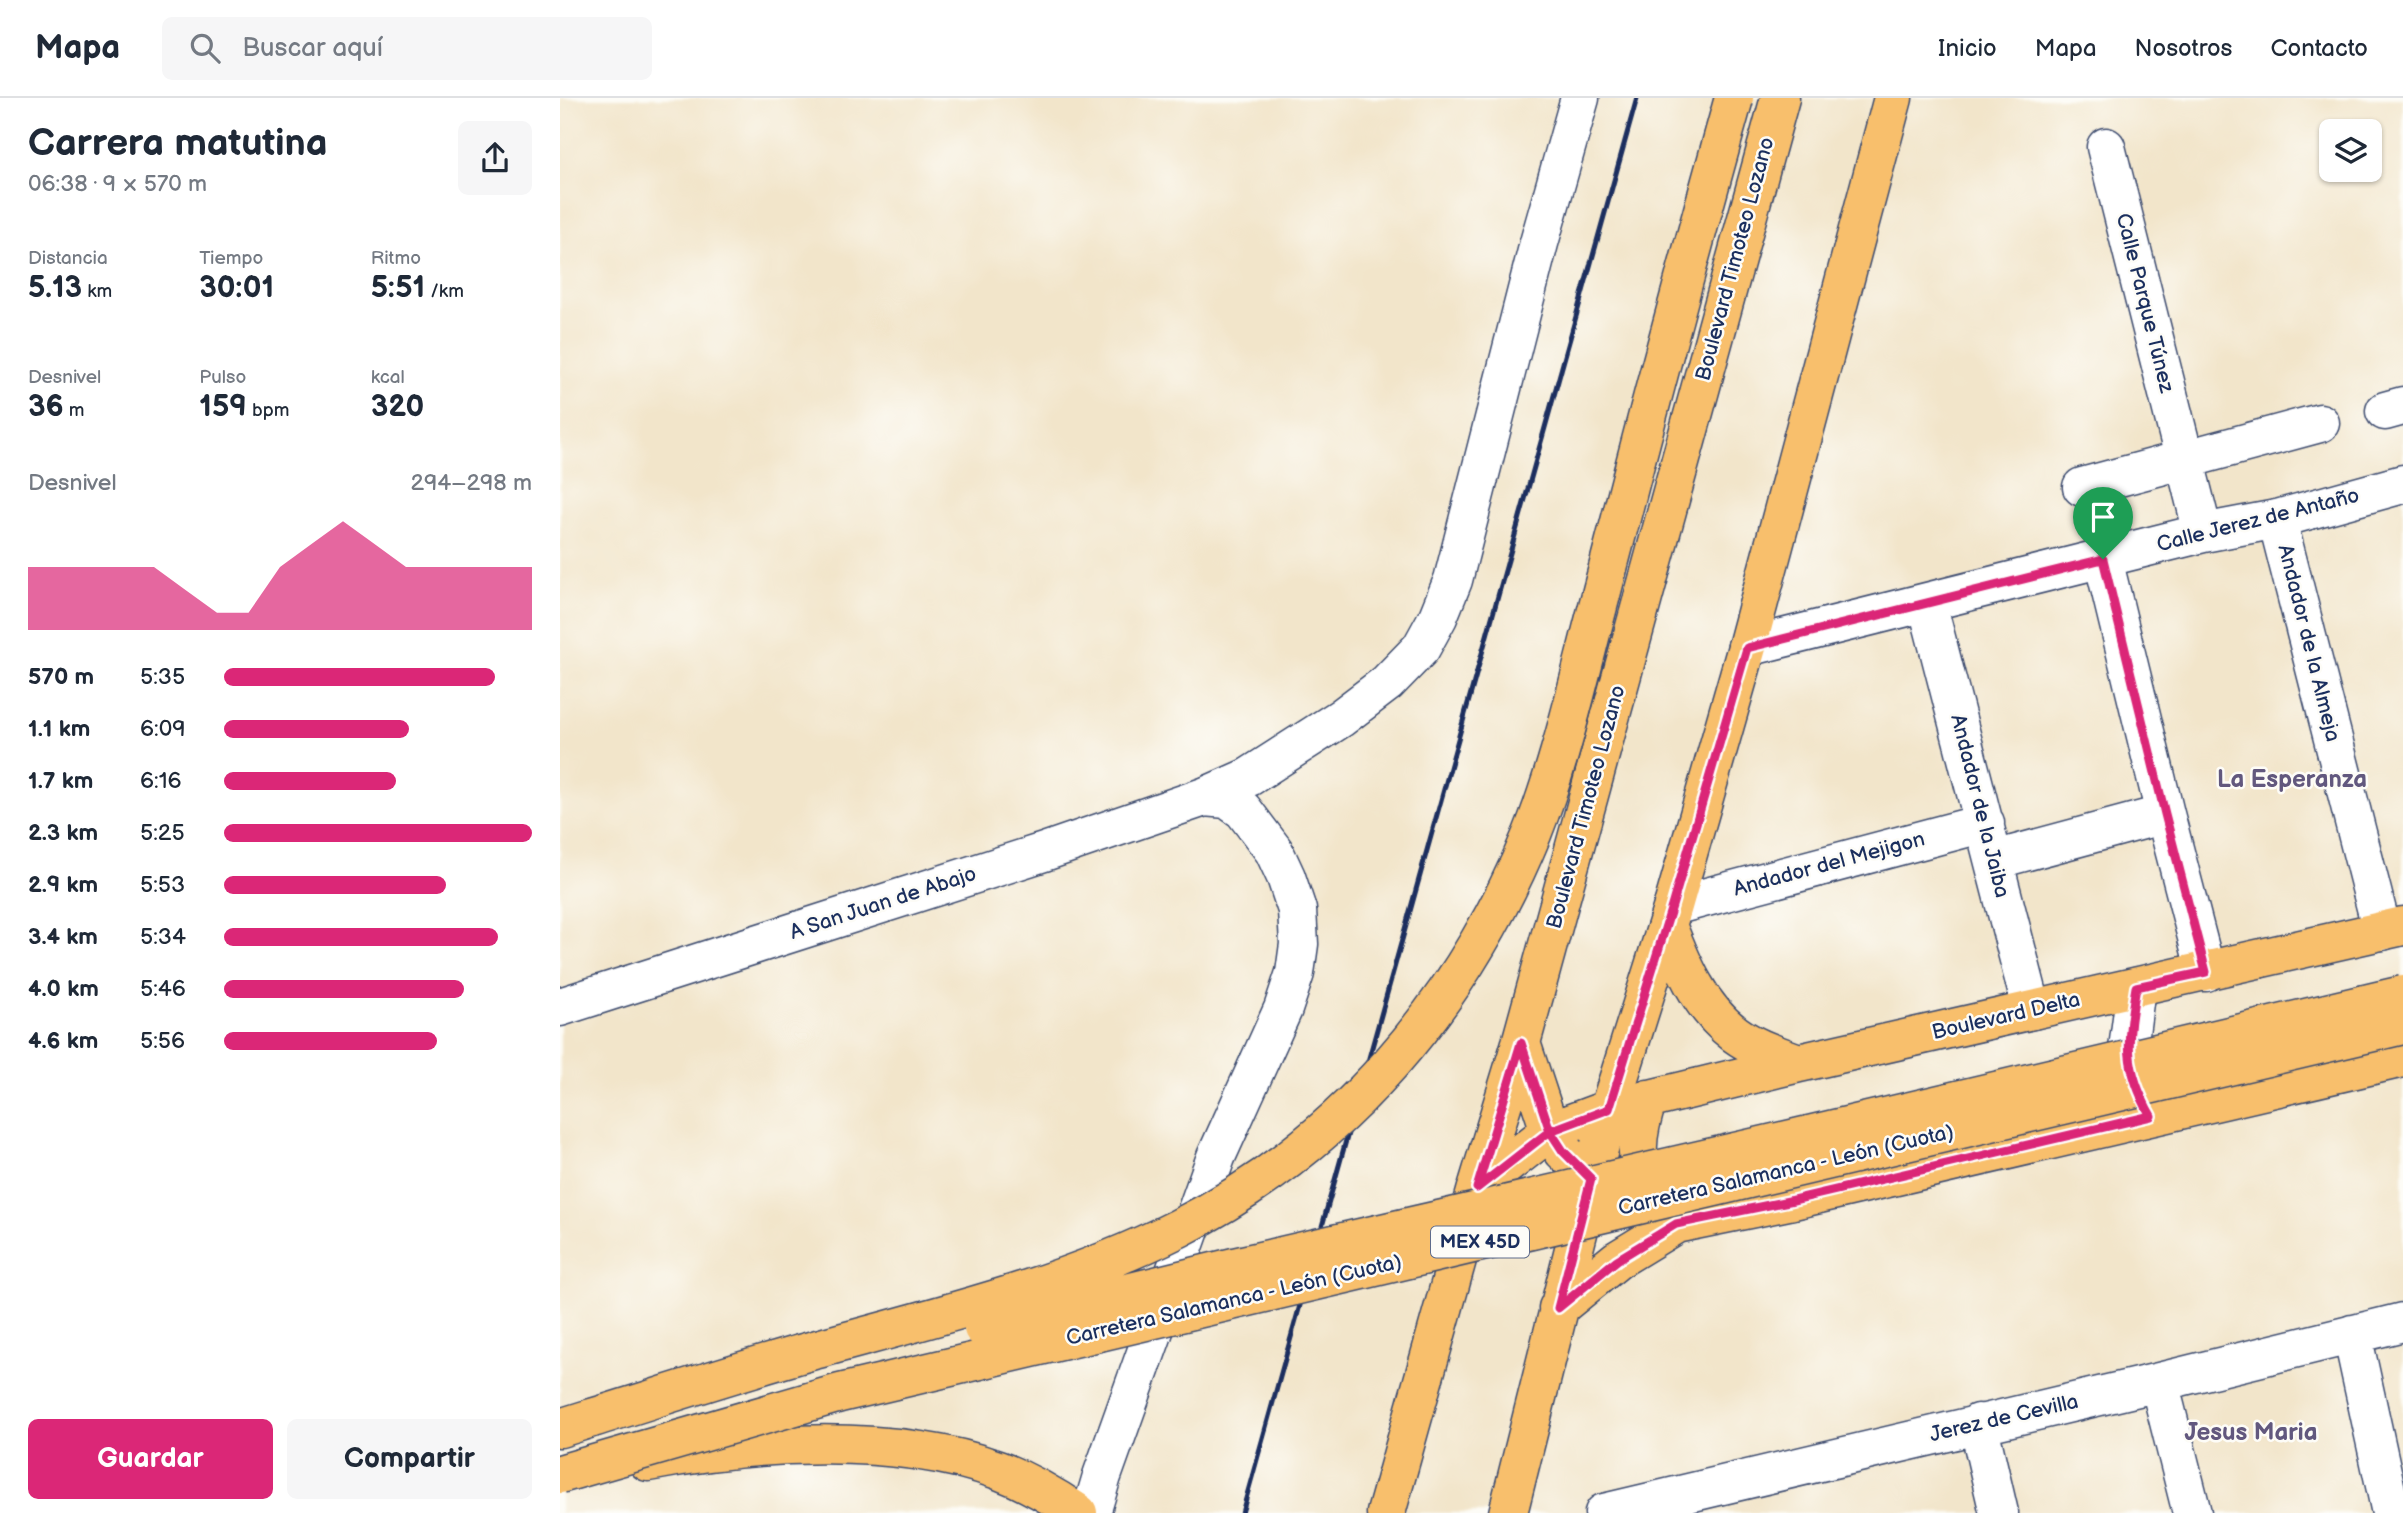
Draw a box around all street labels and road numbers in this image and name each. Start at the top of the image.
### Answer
street label: Boulevard Timoteo Lozano [1690,135,1780,383]
street label: Calle Parque Túnez [2111,211,2180,396]
street label: Calle Jerez de Antaño [2154,483,2362,557]
street label: Andador de la Almeja [2272,542,2346,744]
street label: Boulevard Timoteo Lozano [1541,683,1631,931]
street label: Andador de la Jaiba [1945,712,2015,900]
street label: Andador del Mejigon [1731,826,1927,902]
street label: A San Juan de Abajo [787,861,980,945]
street label: Boulevard Delta [1930,987,2082,1045]
street label: Carretera Salamanca - León (Cuota) [1616,1119,1956,1221]
road number: MEX 45D [1431,1226,1529,1258]
street label: Carretera Salamanca - León (Cuota) [1064,1249,1404,1351]
street label: Jerez de Cevilla [1927,1389,2081,1447]

